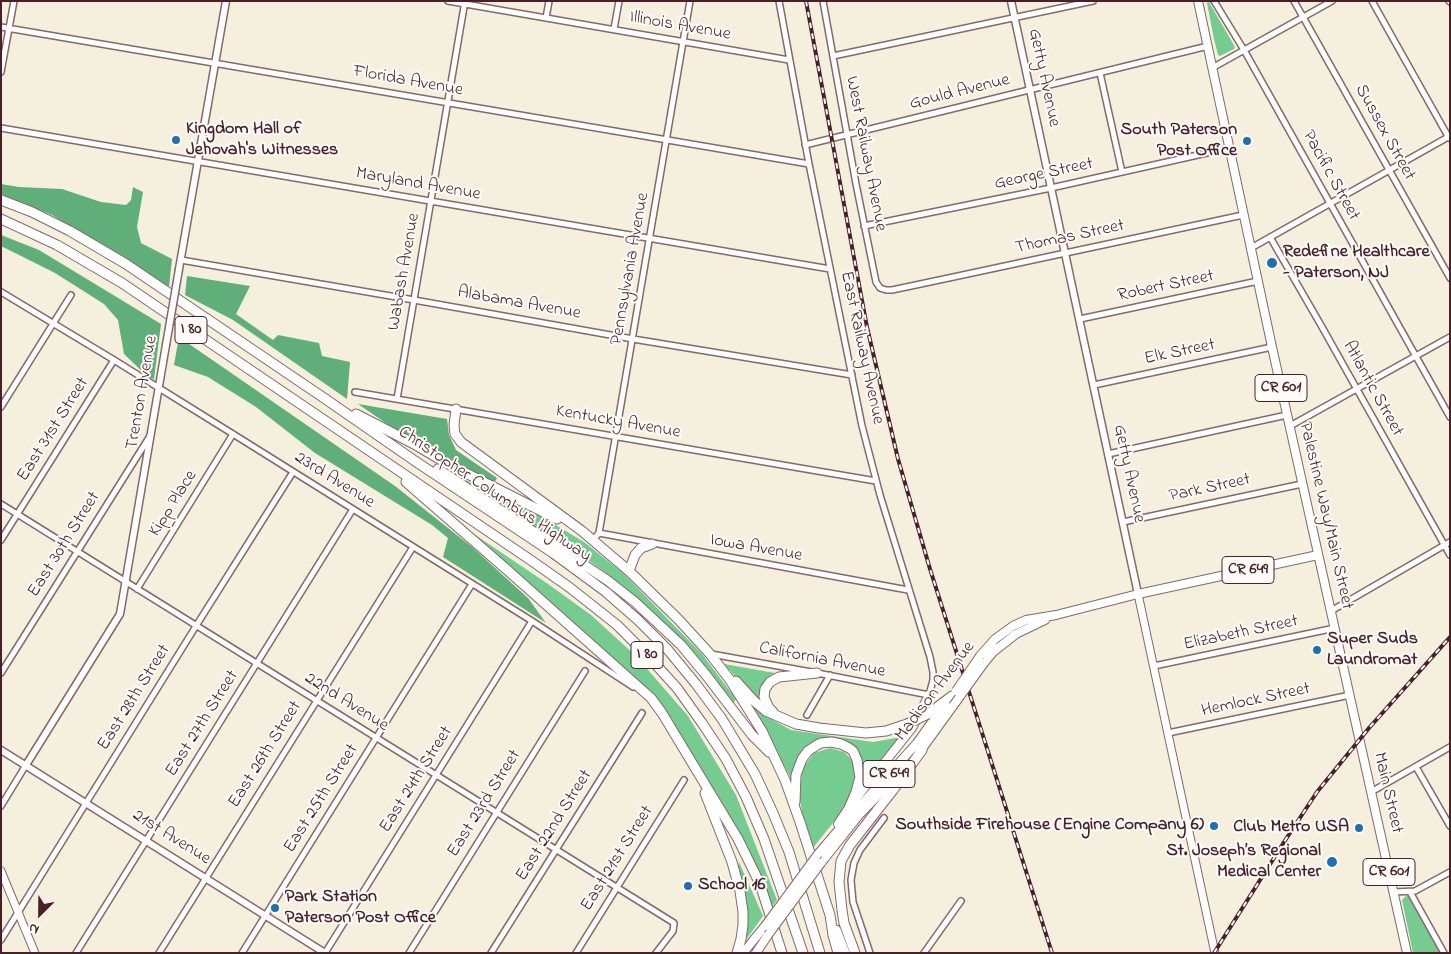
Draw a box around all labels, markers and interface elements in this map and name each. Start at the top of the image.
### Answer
street label: Illinois Avenue [628,7,732,47]
street label: Getty Avenue [1022,27,1064,129]
street label: Florida Avenue [351,62,465,102]
street label: Gould Avenue [908,70,1012,116]
street label: West Railway Avenue [839,75,891,233]
street label: Sussex Street [1349,81,1419,185]
place label: Kingdom Hall of Jehovah's Witnesses [186,119,338,162]
place label: South Paterson Post Office [1121,120,1237,162]
street label: Pacific Street [1296,127,1364,225]
marker: Kingdom Hall of Jehovah's Witnesses [170,134,182,146]
marker: South Paterson Post Office [1241,135,1253,147]
street label: George Street [993,154,1095,196]
street label: Maryland Avenue [354,163,482,207]
street label: Pennsylvania Avenue [607,191,655,347]
street label: Wabash Avenue [384,212,426,332]
street label: Thomas Street [1013,216,1127,260]
place label: Redefine Healthcare - Paterson, NJ [1283,242,1429,284]
marker: Redefine Healthcare - Paterson, NJ [1265,256,1279,270]
street label: Robert Street [1116,266,1216,308]
street label: East Railway Avenue [834,269,888,427]
street label: Alabama Avenue [456,283,582,325]
road number: I 80 [175,316,207,344]
street label: Trenton Avenue [122,334,164,452]
street label: Elk Street [1143,335,1217,371]
street label: Atlantic Street [1337,337,1407,441]
street label: East 31st Street [13,374,95,486]
road number: CR 601 [1255,374,1307,402]
street label: Kentucky Avenue [554,401,682,445]
street label: Palestine Way/Main Street [1293,420,1357,612]
street label: Christopher Columbus Highway [393,422,595,568]
street label: Getty Avenue [1107,423,1149,525]
street label: 23rd Avenue [290,448,378,514]
street label: Kipp Place [145,467,203,541]
street label: Park Street [1167,470,1253,508]
street label: East 30th Street [24,488,106,602]
street label: Iowa Avenue [708,530,804,568]
road number: CR 649 [1222,556,1274,584]
street label: Elizabeth Street [1182,611,1300,657]
place label: Super Suds Laundromat [1327,629,1418,672]
street label: California Avenue [757,638,887,684]
street label: Madison Avenue [891,638,981,746]
street label: East 28th Street [94,641,176,755]
road number: I 80 [631,642,663,668]
marker: Super Suds Laundromat [1311,644,1323,656]
street label: East 27th Street [162,667,244,781]
street label: 22nd Avenue [300,669,392,737]
street label: Hemlock Street [1200,679,1312,723]
street label: East 26th Street [225,698,307,812]
street label: East 24th Street [376,723,458,837]
street label: East 25th Street [280,741,364,857]
street label: East 23rd Street [443,746,527,862]
street label: Main Street [1367,750,1407,836]
road number: CR 649 [863,761,915,788]
street label: East 22nd Street [512,766,598,886]
street label: East 21st Street [577,802,659,916]
street label: 21st Avenue [128,805,214,871]
place label: Southside Firehouse (Engine Company 6) [895,815,1204,837]
place label: Club Metro USA [1233,817,1349,839]
marker: Southside Firehouse (Engine Company 6) [1208,820,1220,832]
marker: Club Metro USA [1353,822,1365,834]
place label: St. Joseph’s Regional Medical Center [1166,841,1321,884]
marker: St. Joseph’s Regional Medical Center [1325,855,1339,869]
road number: CR 601 [1363,859,1415,886]
place label: School 16 [698,875,765,897]
marker: School 16 [682,880,694,892]
place label: Park Station Paterson Post Office [285,887,436,930]
north arrow [15,889,65,939]
marker: Park Station Paterson Post Office [269,902,281,914]
text: N [25,917,42,940]

